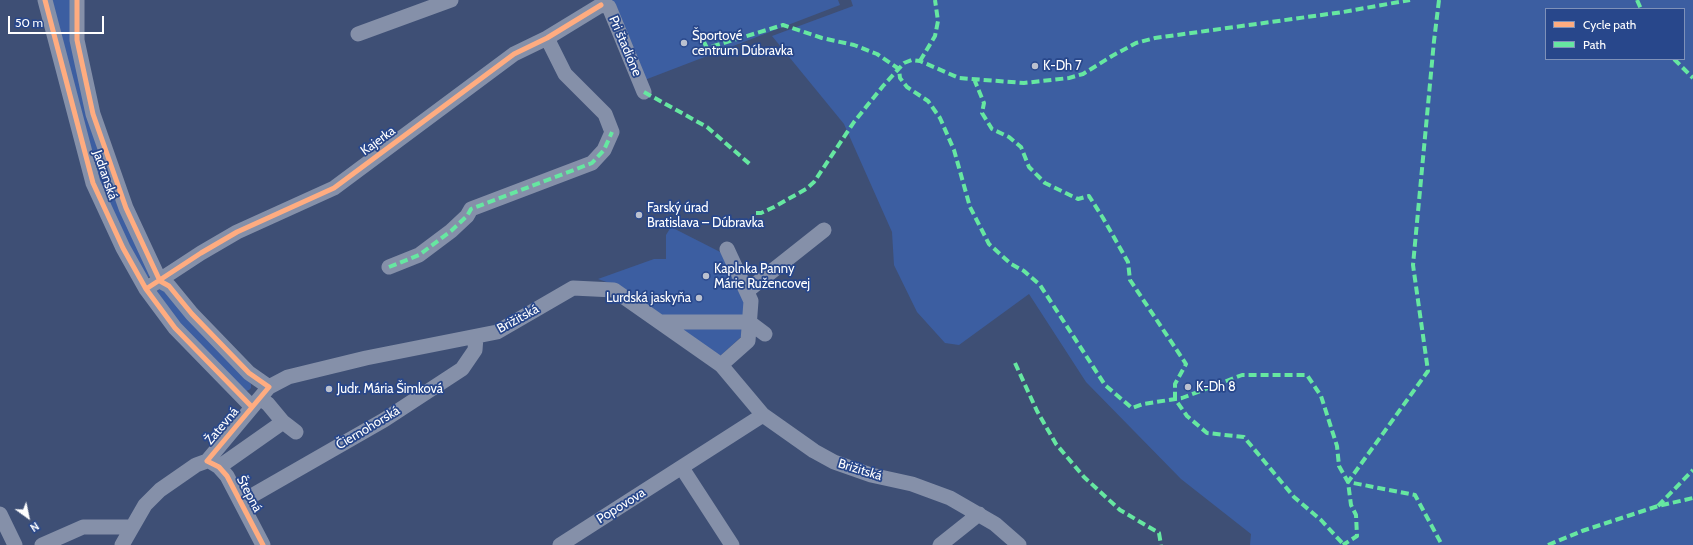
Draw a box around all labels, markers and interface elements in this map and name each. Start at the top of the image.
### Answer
scale bar [10,8,106,34]
legend [1545,8,1685,60]
street label: Pri štadióne [605,13,645,79]
text: 50 m [15,15,43,30]
text: Cycle path [1583,17,1636,32]
place label: Športové centrum Dúbravka [692,28,793,59]
text: Path [1583,37,1606,52]
marker: Športové centrum Dúbravka [679,38,689,48]
place label: K-Dh 7 [1043,58,1082,74]
marker: K-Dh 7 [1030,61,1040,71]
street label: Kajerka [358,123,398,159]
street label: Jadranská [89,148,121,202]
place label: Farský úrad Bratislava – Dúbravka [647,200,764,231]
marker: Farský úrad Bratislava – Dúbravka [634,210,644,220]
place label: Kaplnka Panny Márie Ružencovej [714,261,810,292]
marker: Kaplnka Panny Márie Ružencovej [701,271,711,281]
place label: Lurdská jaskyňa [606,290,691,306]
marker: Lurdská jaskyňa [694,293,704,303]
street label: Brižitská [494,301,542,337]
place label: K-Dh 8 [1196,379,1236,395]
place label: Judr. Mária Šimková [337,381,443,397]
marker: K-Dh 8 [1183,382,1193,392]
marker: Judr. Mária Šimková [324,384,334,394]
street label: Čiernohorská [333,403,403,453]
street label: Žatevná [202,404,242,448]
street label: Brižitská [836,456,884,484]
street label: Štepná [233,473,265,515]
street label: Popovova [594,485,648,527]
north arrow [8,497,48,537]
text: N [27,519,42,535]

